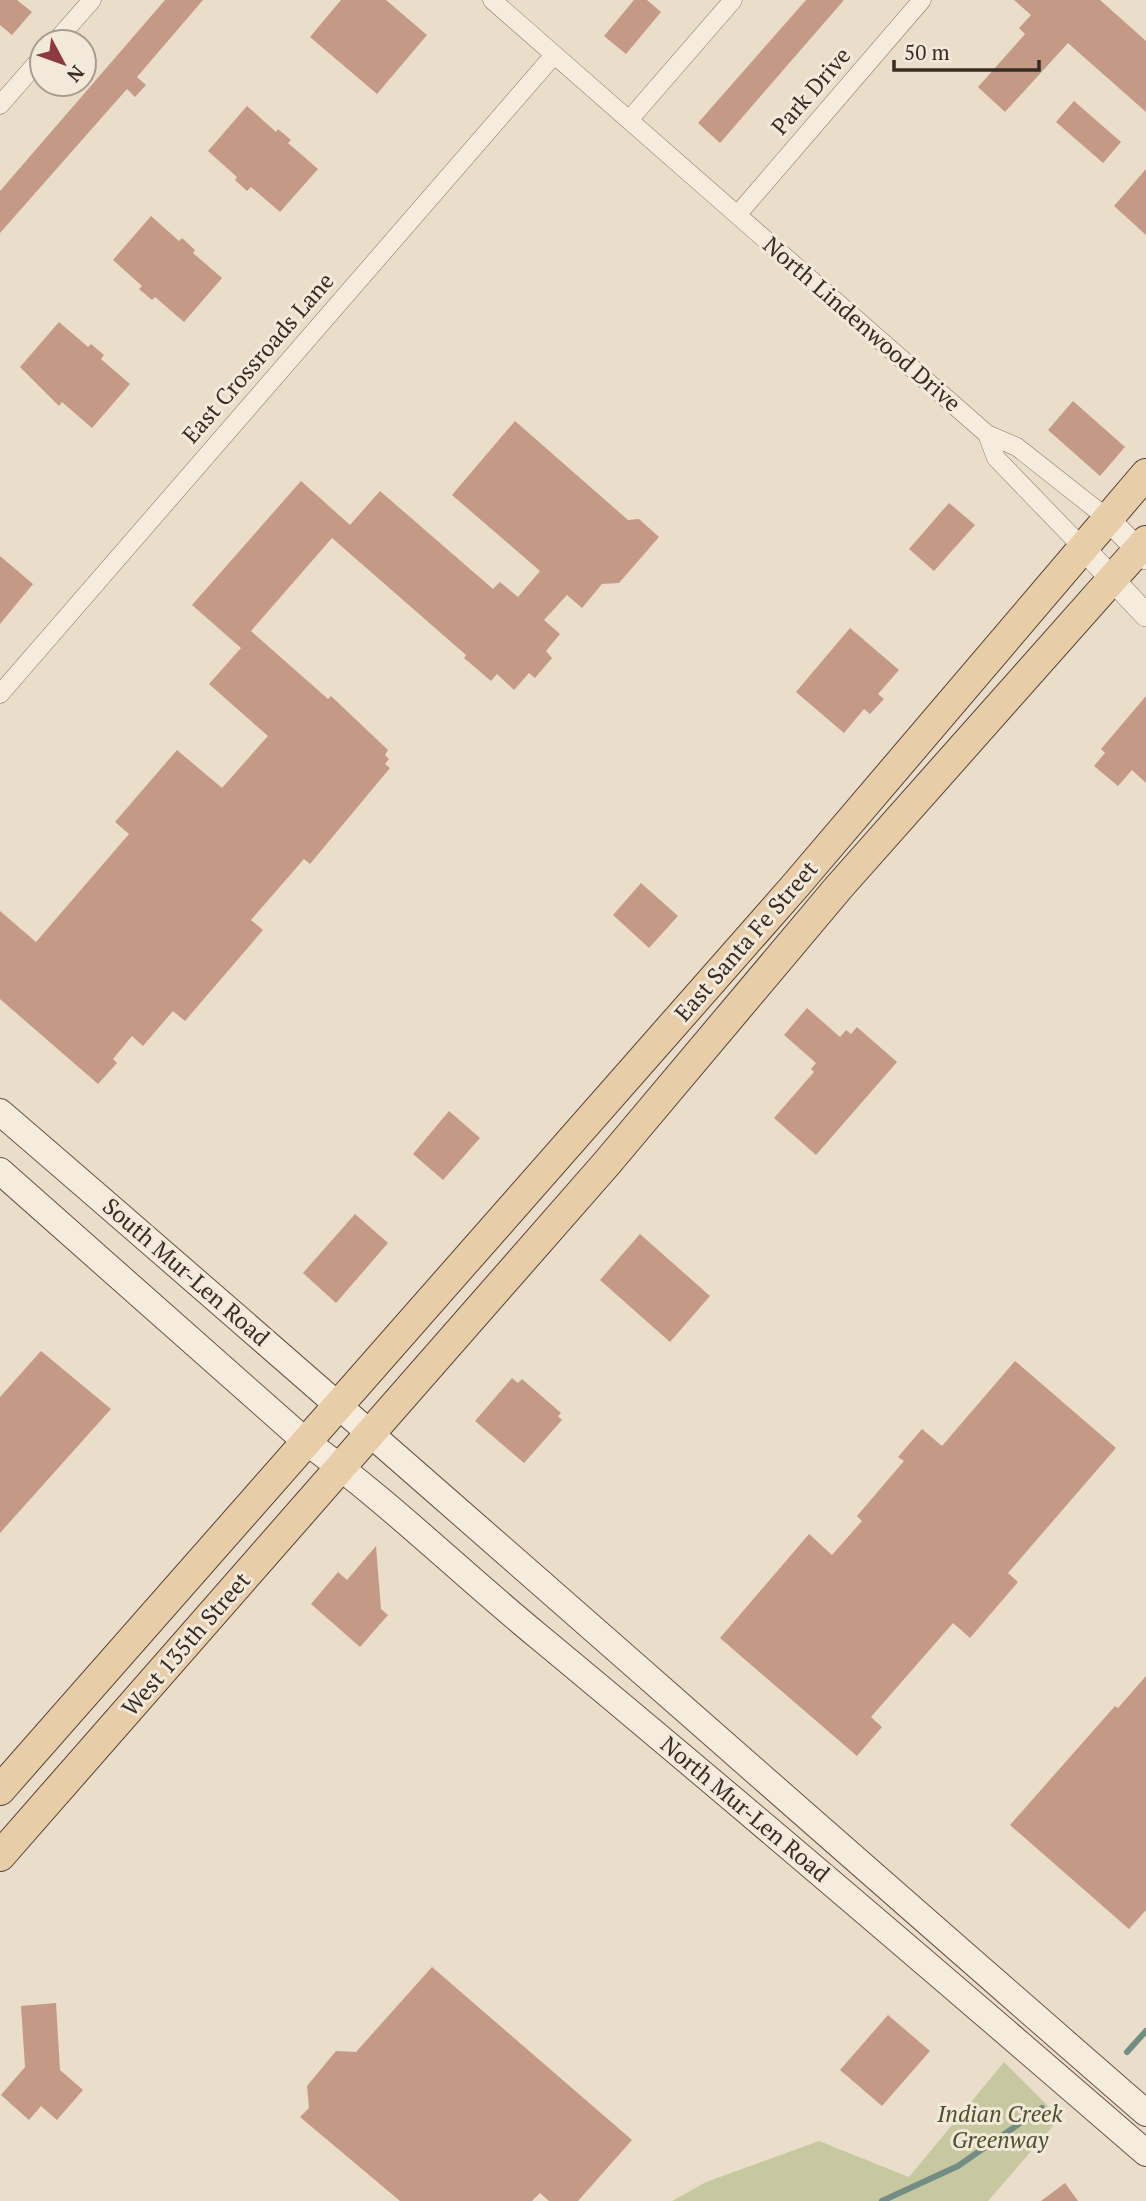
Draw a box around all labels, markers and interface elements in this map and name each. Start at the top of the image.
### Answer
north arrow [28,28,98,98]
scale bar [894,28,1039,72]
text: 50 m [904,38,950,66]
street label: Park Drive [764,40,857,141]
text: N [62,61,90,89]
street label: North Lindenwood Drive [757,229,968,418]
street label: East Crossroads Lane [175,266,340,449]
street label: East Santa Fe Street [667,853,824,1028]
street label: South Mur-Len Road [96,1191,276,1353]
street label: West 135th Street [114,1565,257,1722]
street label: North Mur-Len Road [654,1729,837,1889]
park label: Indian Creek Greenway [936,2098,1064,2155]

